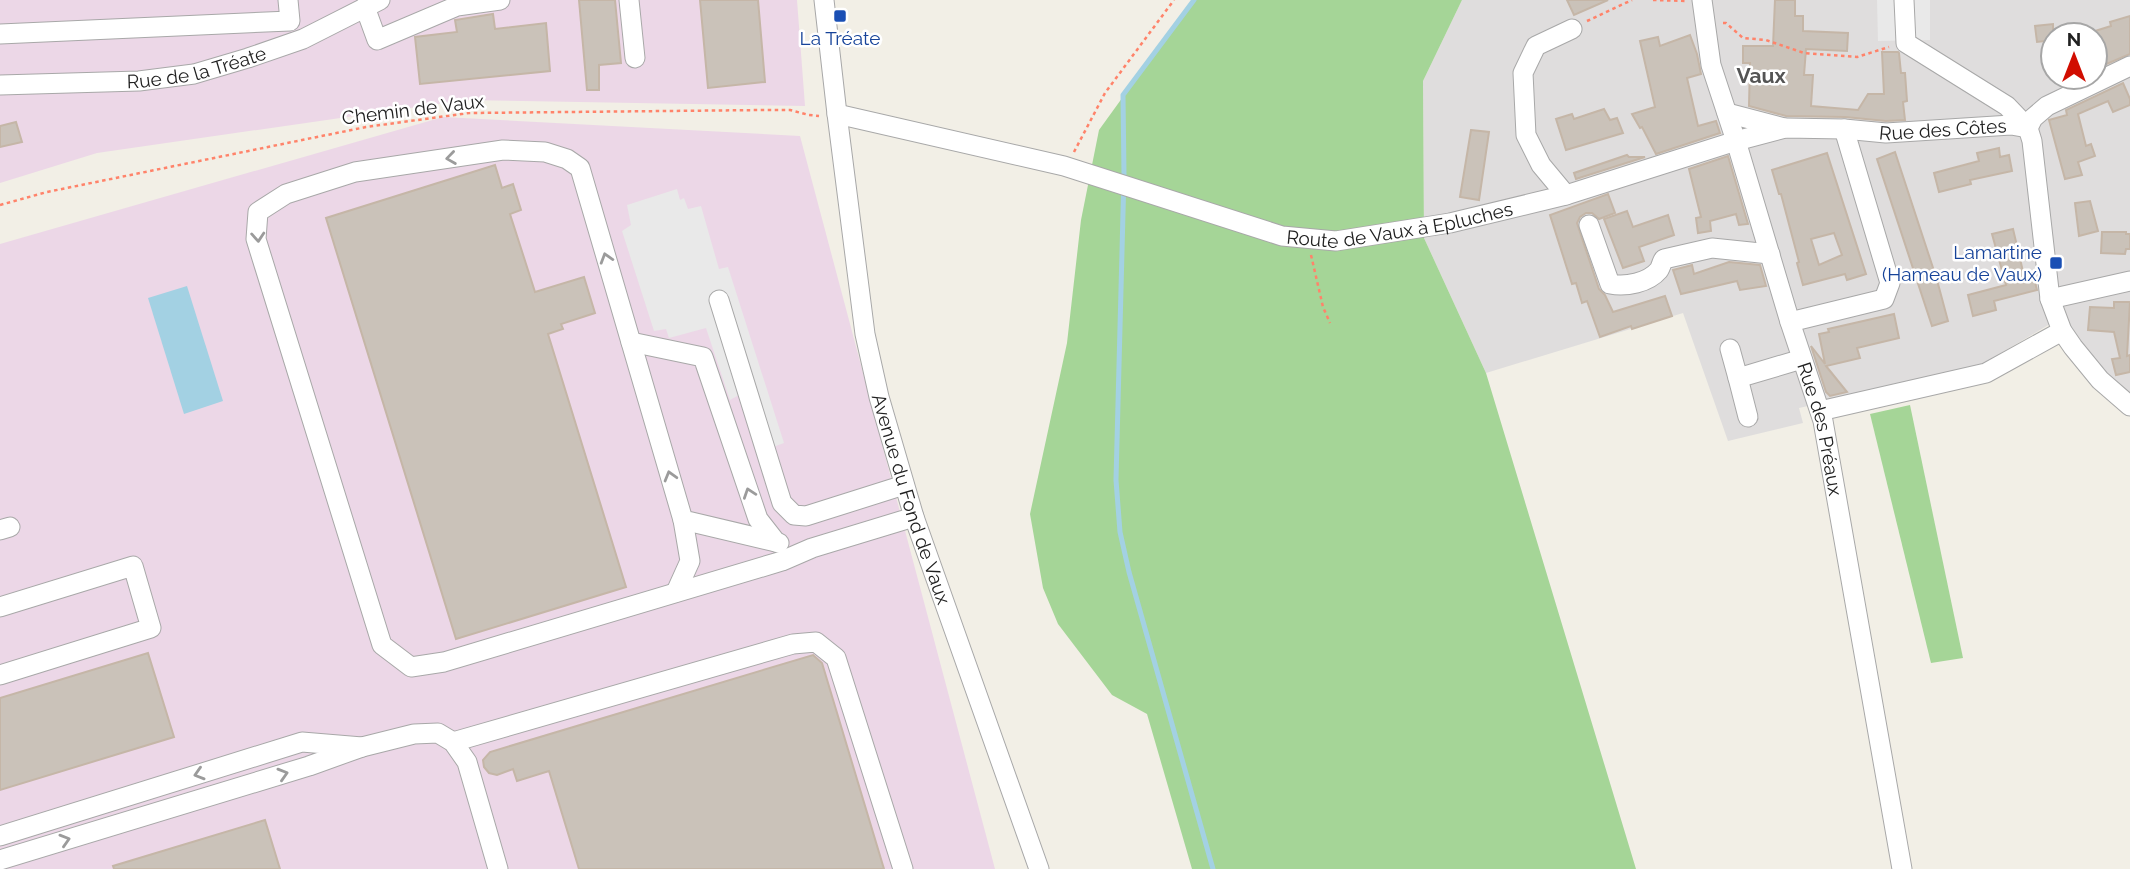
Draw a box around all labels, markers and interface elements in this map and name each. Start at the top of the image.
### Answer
marker: La Tréate [832,8,848,24]
north arrow [2039,21,2109,91]
place label: La Tréate [800,27,880,49]
text: N [2067,28,2081,50]
street label: Rue de la Tréate [126,42,269,92]
district label: Vaux [1736,63,1786,88]
street label: Chemin de Vaux [341,89,486,129]
street label: Rue des Côtes [1878,114,2007,144]
one-way arrow [445,150,456,165]
street label: Route de Vaux à Epluches [1286,197,1515,252]
one-way arrow [250,232,265,243]
place label: Lamartine (Hameau de Vaux) [1882,241,2042,285]
one-way arrow [600,252,615,264]
marker: Lamartine (Hameau de Vaux) [2048,255,2064,271]
street label: Rue des Préaux [1793,359,1847,498]
street label: Avenue du Fond de Vaux [868,391,955,608]
one-way arrow [664,471,678,483]
one-way arrow [743,488,757,500]
one-way arrow [193,766,205,781]
one-way arrow [277,768,289,783]
one-way arrow [59,834,71,849]

